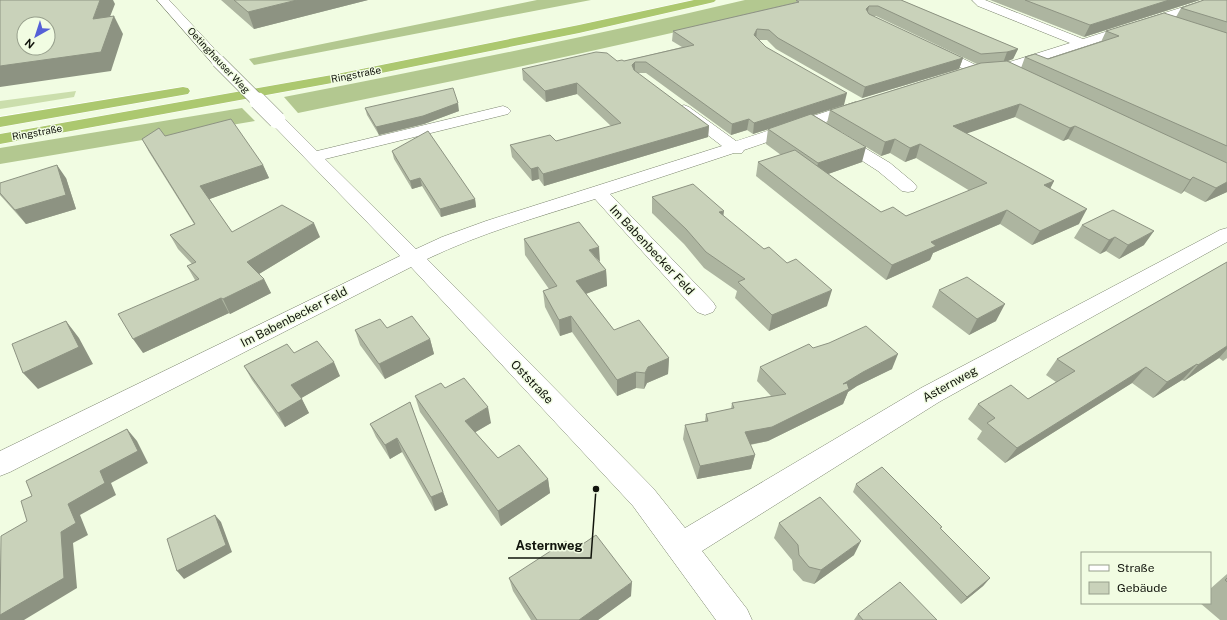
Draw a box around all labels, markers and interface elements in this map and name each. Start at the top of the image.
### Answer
north arrow [16,16,56,56]
street label: Oetinghauser Weg [185,24,253,96]
text: N [23,36,37,51]
street label: Ringstraße [330,63,382,85]
street label: Ringstraße [11,122,63,142]
street label: Im Babenbecker Feld [607,202,697,298]
street label: Im Babenbecker Feld [238,284,350,350]
street label: Oststraße [508,357,556,407]
street label: Asternweg [920,363,980,405]
callout: Asternweg [508,533,591,558]
text: Asternweg [515,538,583,553]
legend [1081,552,1211,604]
text: Straße [1117,561,1155,575]
text: Gebäude [1117,581,1167,595]

